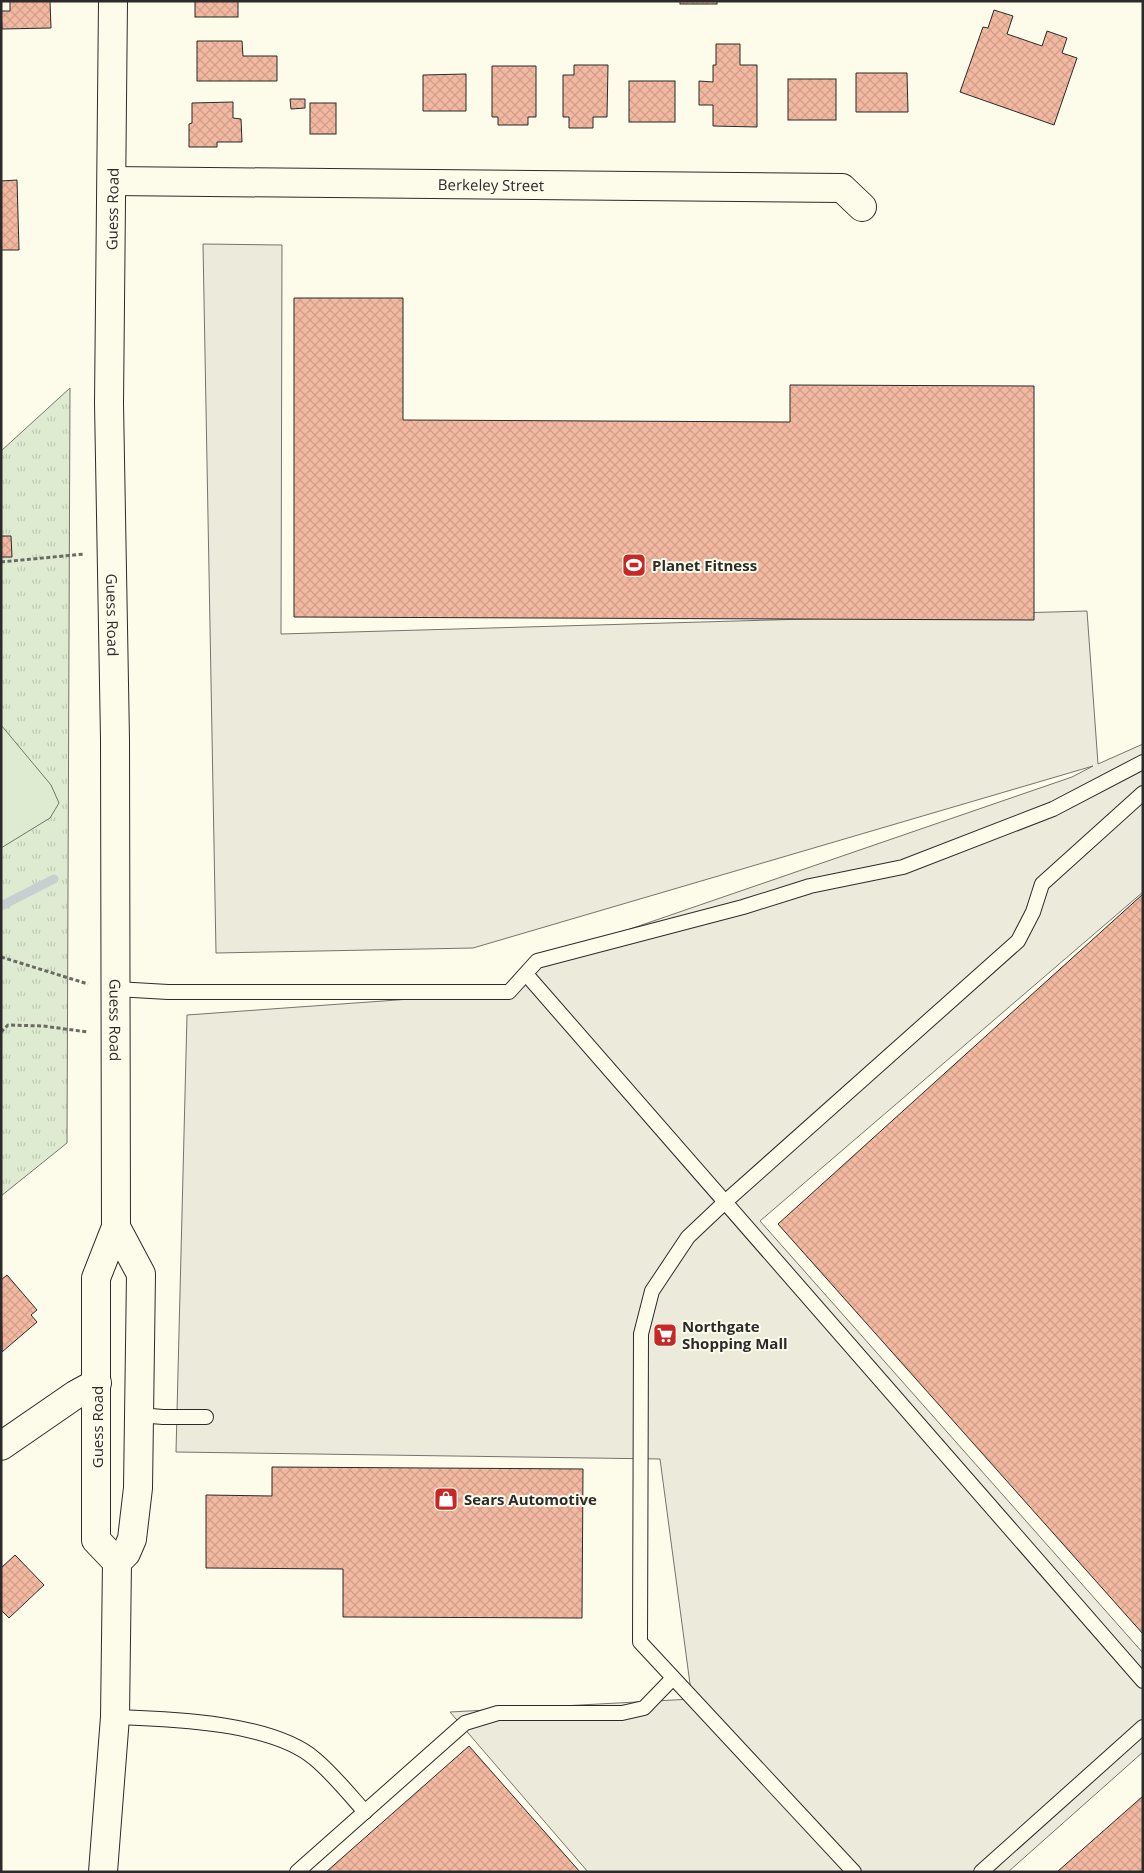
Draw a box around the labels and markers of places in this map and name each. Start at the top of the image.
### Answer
sports icon: Planet Fitness [621,552,647,578]
place label: Planet Fitness [652,555,757,575]
place label: Northgate Shopping Mall [682,1316,788,1353]
supermarket icon: Northgate Shopping Mall [652,1322,678,1348]
shop icon: Sears Automotive [433,1486,459,1512]
place label: Sears Automotive [464,1489,597,1509]

